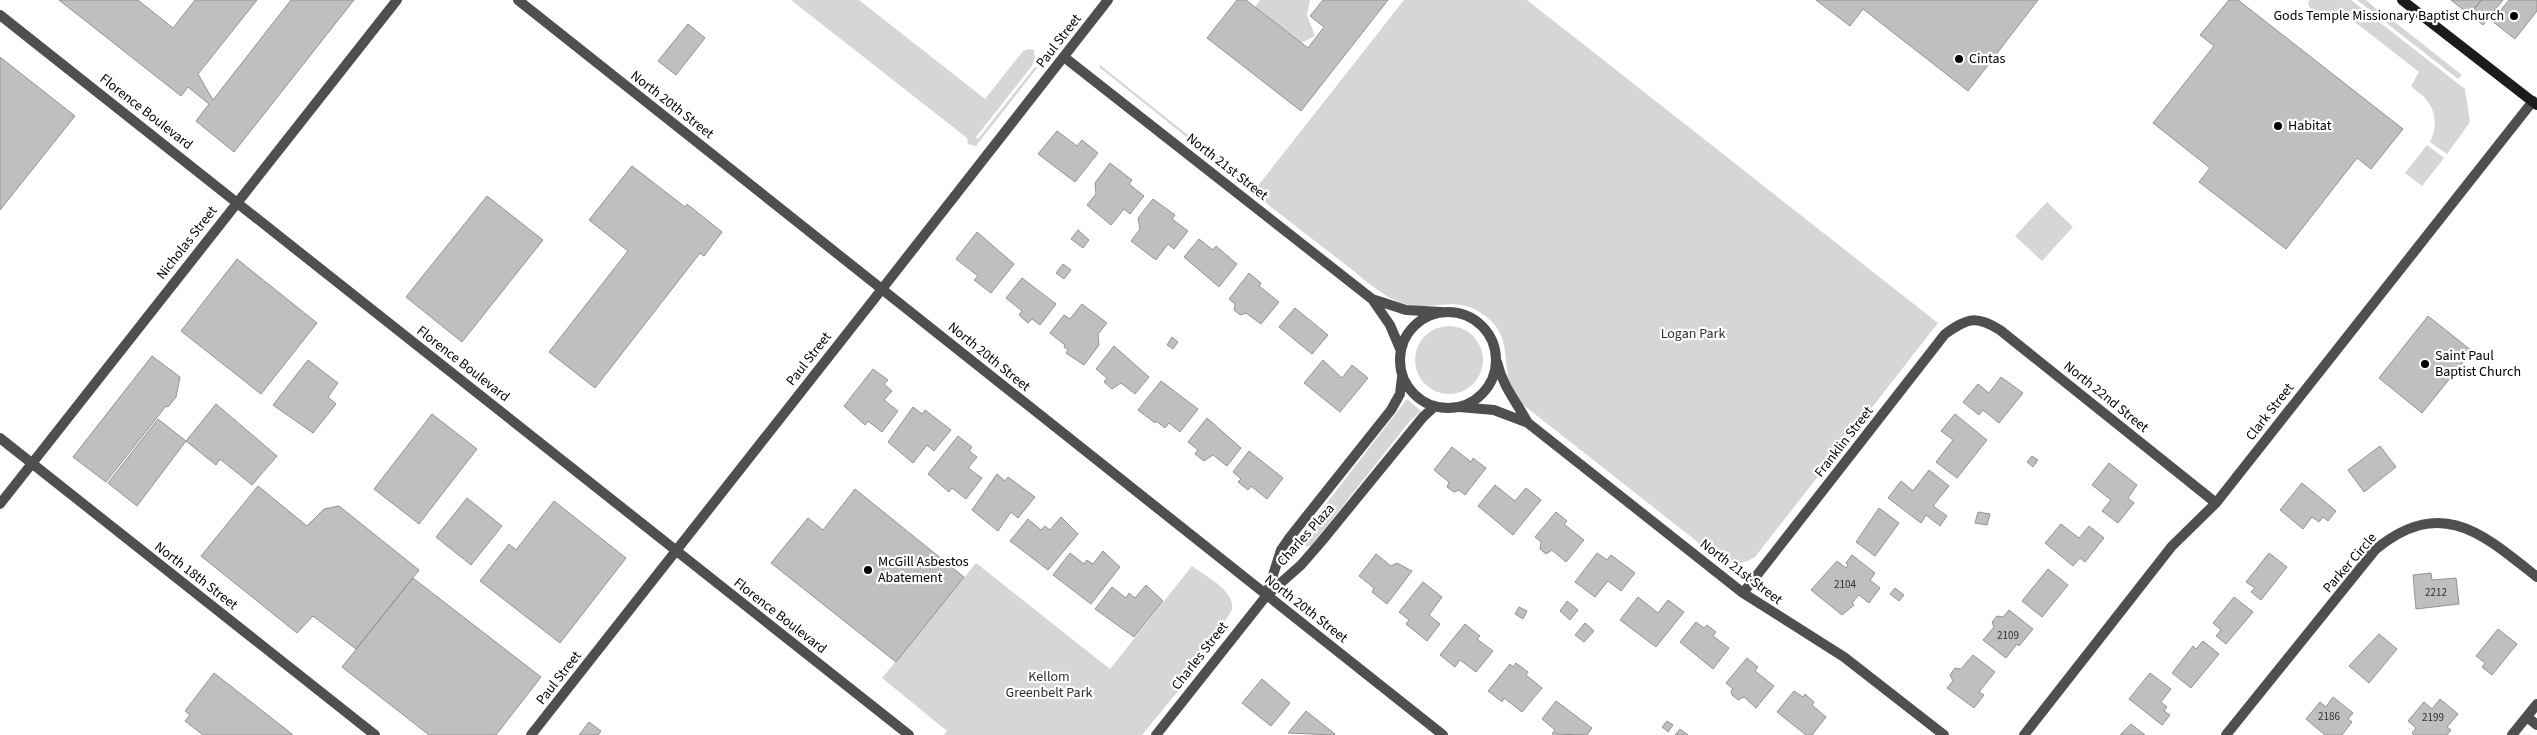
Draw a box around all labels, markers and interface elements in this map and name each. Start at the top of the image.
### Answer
place label: Gods Temple Missionary Baptist Church [2273,6,2504,26]
street label: Paul Street [1032,10,1087,72]
marker: Gods Temple Missionary Baptist Church [2508,10,2520,22]
place label: Cintas [1969,49,2006,69]
marker: Cintas [1953,53,1965,65]
street label: North 20th Street [626,66,718,144]
street label: Florence Boulevard [95,69,197,155]
place label: Habitat [2288,116,2332,136]
marker: Habitat [2272,120,2284,132]
street label: North 21st Street [1182,129,1272,205]
street label: Nicholas Street [152,202,222,284]
street label: North 20th Street [944,318,1035,397]
street label: Florence Boulevard [412,321,514,407]
park label: Logan Park [1661,324,1725,344]
street label: Paul Street [782,328,837,390]
place label: Saint Paul Baptist Church [2435,346,2521,382]
street label: North 22nd Street [2059,357,2153,438]
marker: Saint Paul Baptist Church [2419,358,2431,370]
street label: Clark Street [2241,379,2299,445]
street label: Franklin Street [1810,402,1878,482]
street label: Charles Plaza [1272,499,1340,571]
street label: Parker Circle [2318,529,2382,597]
street label: North 21st Street [1696,534,1787,610]
street label: North 18th Street [150,537,242,615]
place label: McGill Asbestos Abatement [878,552,969,588]
marker: McGill Asbestos Abatement [862,564,874,576]
street label: North 20th Street [1260,570,1352,648]
street label: Florence Boulevard [729,573,831,659]
house number: 2104 [1834,577,1856,592]
house number: 2212 [2425,585,2447,600]
street label: Charles Street [1167,617,1233,694]
house number: 2109 [1997,628,2019,643]
street label: Paul Street [532,647,587,709]
park label: Kellom Greenbelt Park [1006,667,1092,703]
house number: 2186 [2318,709,2340,724]
house number: 2199 [2422,710,2444,725]

